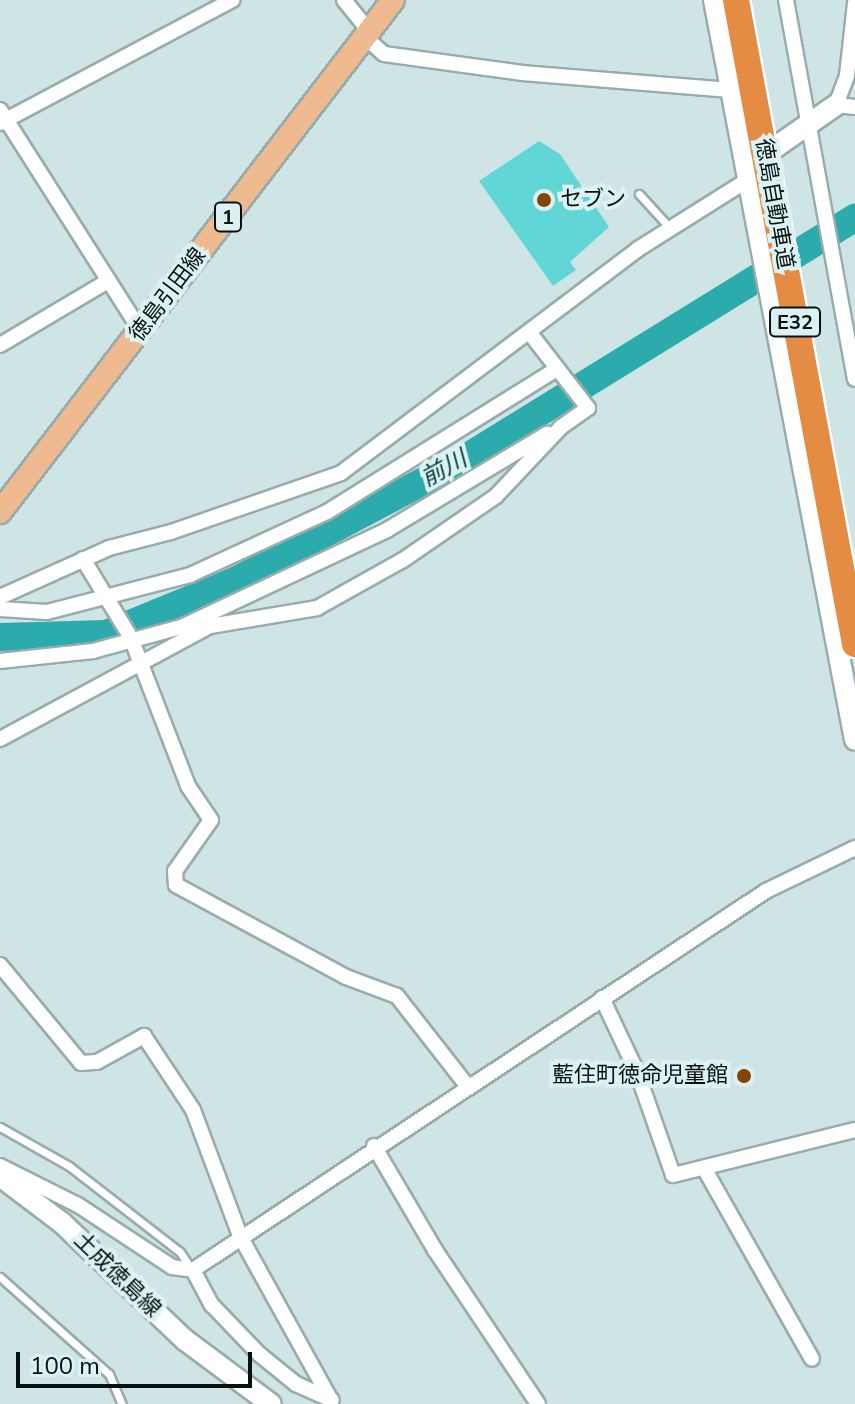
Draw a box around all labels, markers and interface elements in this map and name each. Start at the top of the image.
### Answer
street label: 徳島自動車道 [750,137,798,271]
place label: セブン [560,187,626,213]
marker: セブン [535,191,553,209]
road number: 1 [214,201,242,233]
street label: 徳島引田線 [124,243,212,347]
road number: E32 [769,306,821,338]
water label: 前川 [416,445,472,493]
place label: 藍住町徳命児童館 [552,1063,728,1089]
marker: 藍住町徳命児童館 [735,1067,753,1085]
street label: 土成徳島線 [68,1227,166,1323]
scale bar [20,1336,256,1386]
text: 100 m [30,1350,100,1382]

